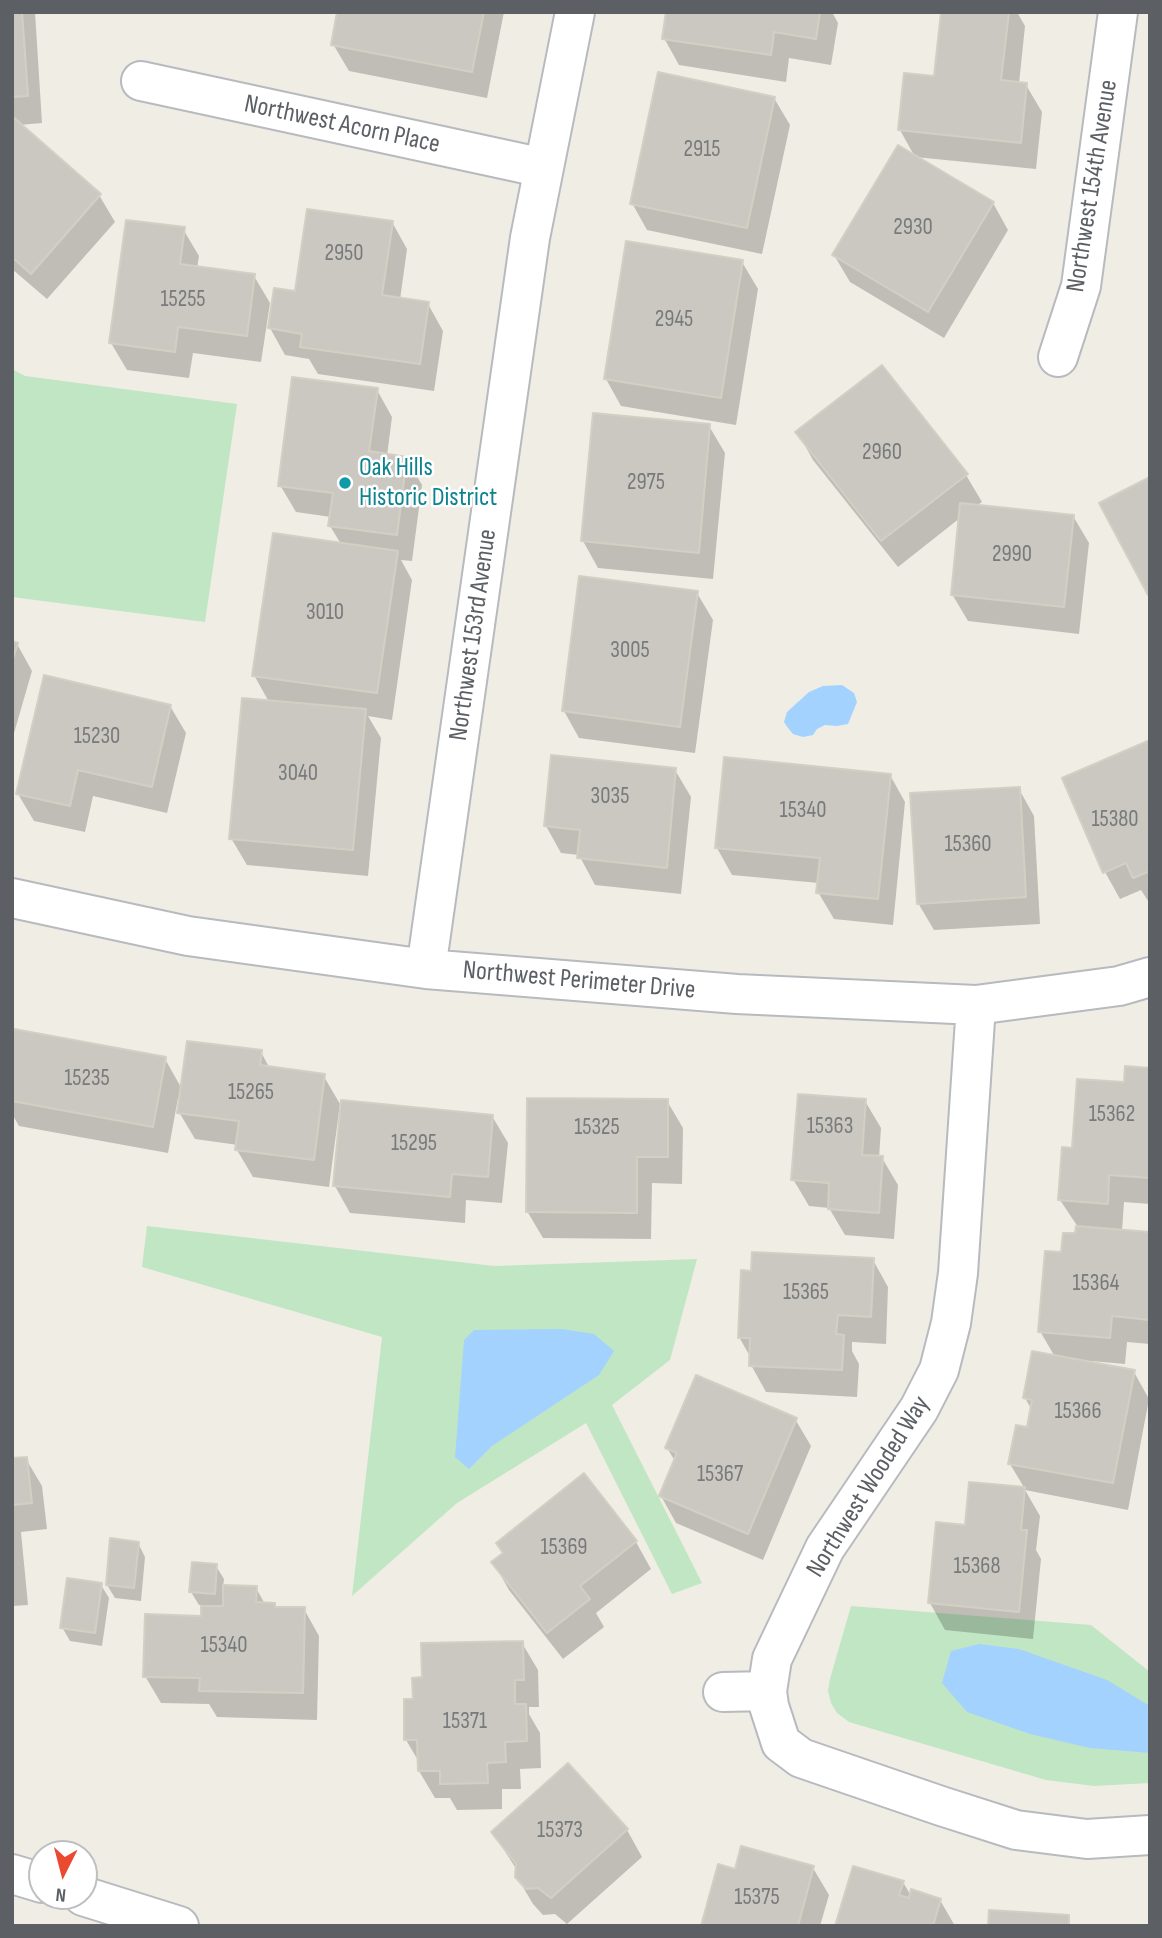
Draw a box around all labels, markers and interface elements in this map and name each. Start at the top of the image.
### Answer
street label: Northwest 154th Avenue [1061,78,1125,294]
street label: Northwest Acorn Place [241,89,443,161]
house number: 2915 [684,136,720,164]
house number: 2930 [893,214,933,242]
house number: 2950 [324,240,364,268]
house number: 15255 [160,286,206,314]
house number: 2945 [655,306,693,334]
house number: 2960 [862,439,902,467]
place label: Oak Hills Historic District [359,452,497,514]
house number: 2975 [627,469,665,497]
marker: Oak Hills Historic District [337,475,353,491]
street label: Northwest 153rd Avenue [444,527,504,743]
house number: 2990 [992,541,1032,569]
house number: 3010 [306,599,344,627]
house number: 3005 [610,637,650,665]
house number: 15230 [74,723,120,751]
house number: 3040 [278,760,318,788]
house number: 3035 [591,783,629,811]
house number: 15340 [780,797,826,825]
house number: 15380 [1091,806,1139,834]
house number: 15360 [944,831,992,859]
street label: Northwest Perimeter Drive [462,955,696,1007]
house number: 15235 [64,1065,110,1093]
house number: 15265 [228,1079,274,1107]
house number: 15362 [1089,1101,1135,1129]
house number: 15363 [807,1113,853,1141]
house number: 15325 [574,1114,620,1142]
house number: 15295 [391,1130,437,1158]
house number: 15364 [1073,1270,1119,1298]
house number: 15365 [783,1279,829,1307]
street label: Northwest Wooded Way [801,1391,937,1583]
house number: 15366 [1054,1398,1102,1426]
house number: 15367 [697,1461,743,1489]
house number: 15369 [540,1534,588,1562]
house number: 15368 [953,1553,1001,1581]
house number: 15340 [201,1632,247,1660]
house number: 15371 [443,1708,487,1736]
house number: 15373 [537,1817,583,1845]
north arrow [28,1840,98,1910]
text: N [55,1882,67,1906]
house number: 15375 [734,1884,780,1912]

